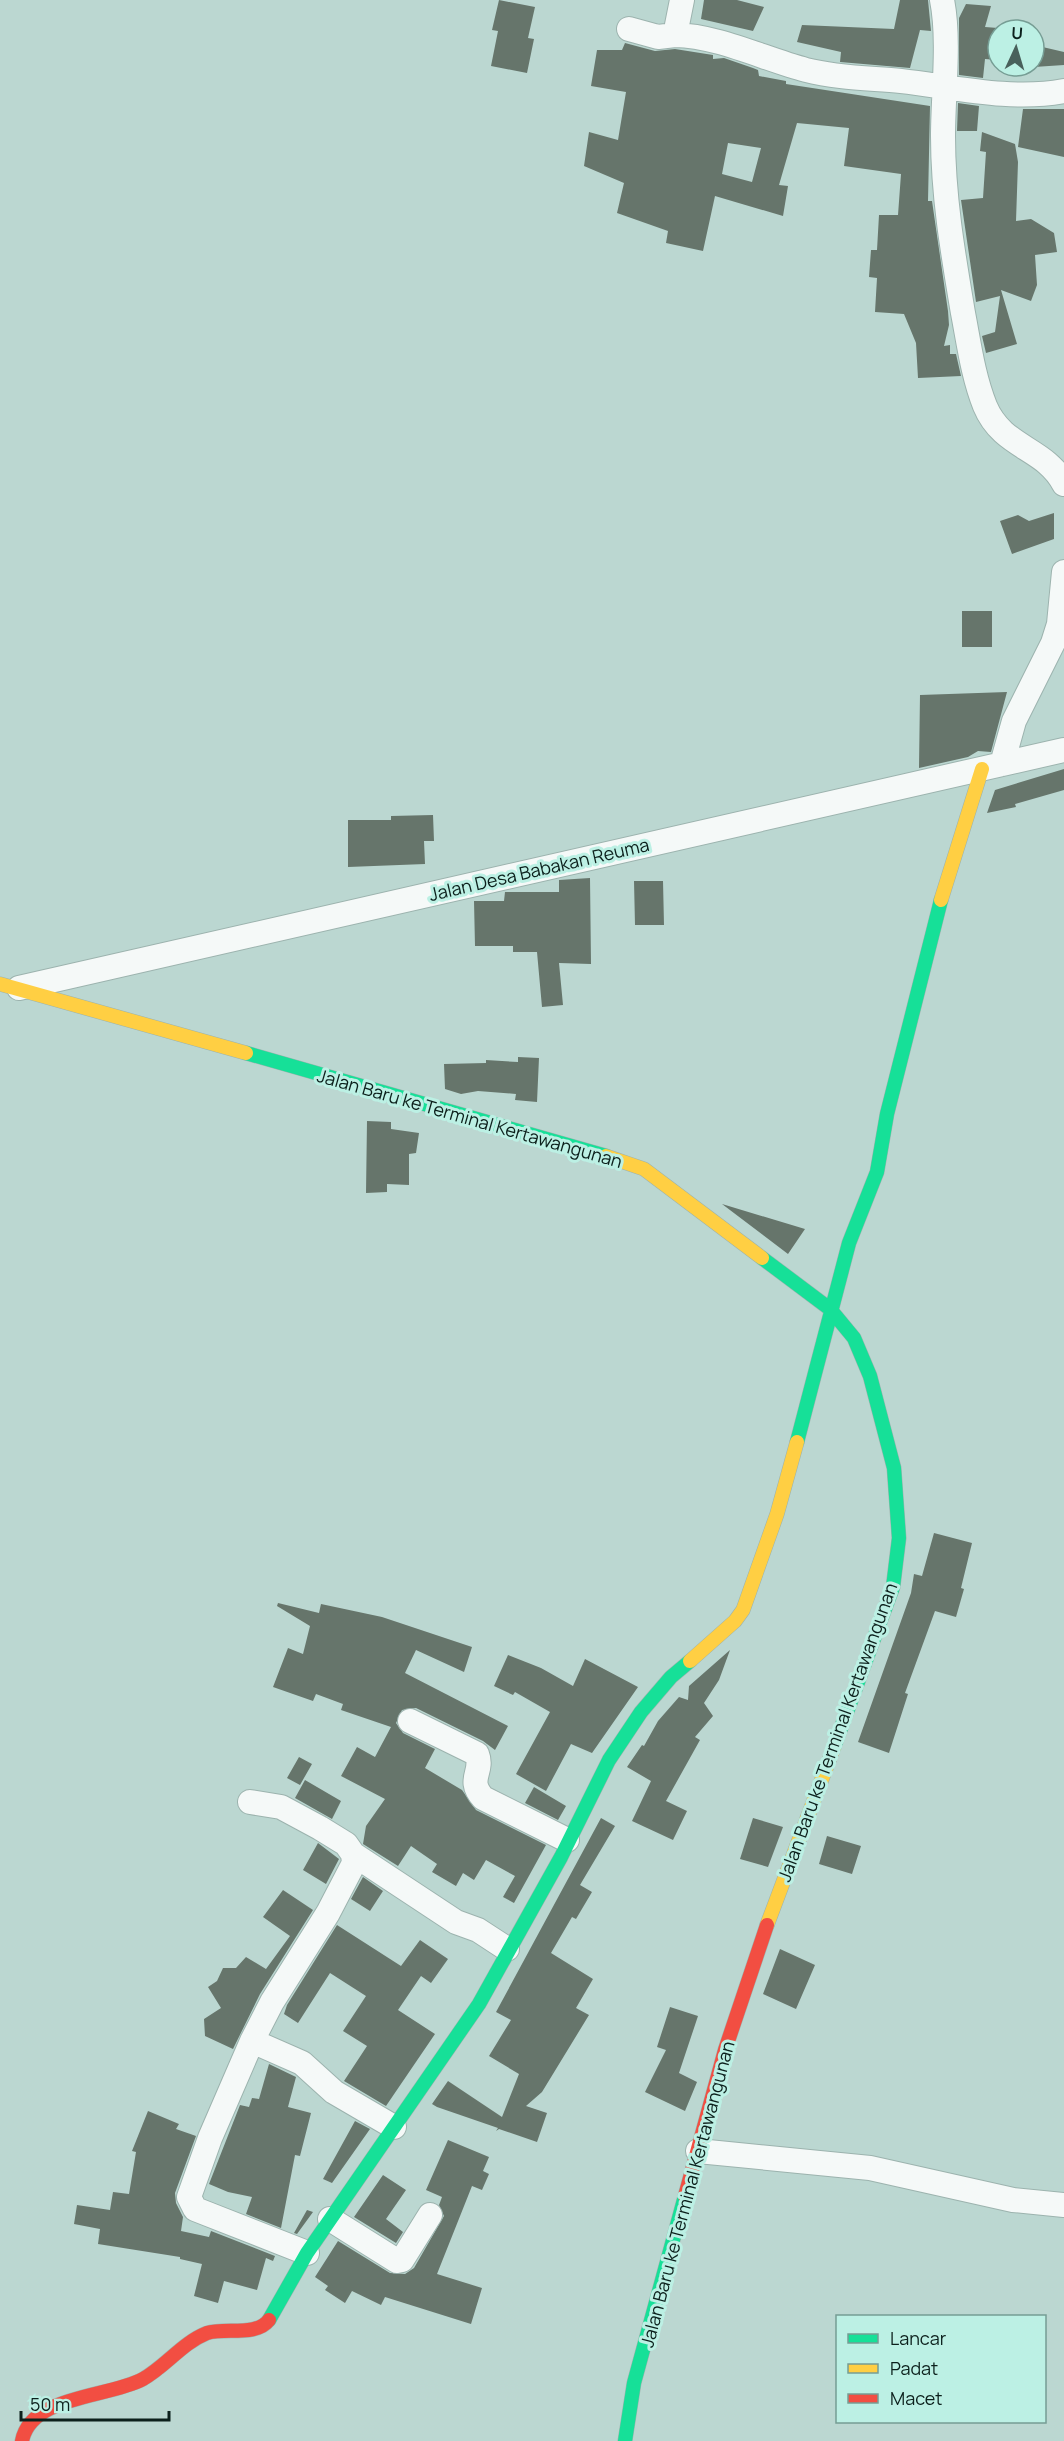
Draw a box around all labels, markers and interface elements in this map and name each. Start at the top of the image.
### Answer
north arrow [986,18,1046,78]
text: U [1011,22,1024,44]
street label: Jalan Desa Babakan Reuma [427,832,651,906]
street label: Jalan Baru ke Terminal Kertawangunan [315,1063,625,1173]
street label: Jalan Baru ke Terminal Kertawangunan [772,1579,902,1885]
street label: Jalan Baru ke Terminal Kertawangunan [634,2038,740,2350]
legend [836,2315,1046,2423]
text: Lancar [890,2326,947,2350]
text: Padat [890,2356,938,2380]
scale bar [21,2384,170,2422]
text: Macet [890,2386,943,2410]
text: 50 m [30,2392,70,2416]

